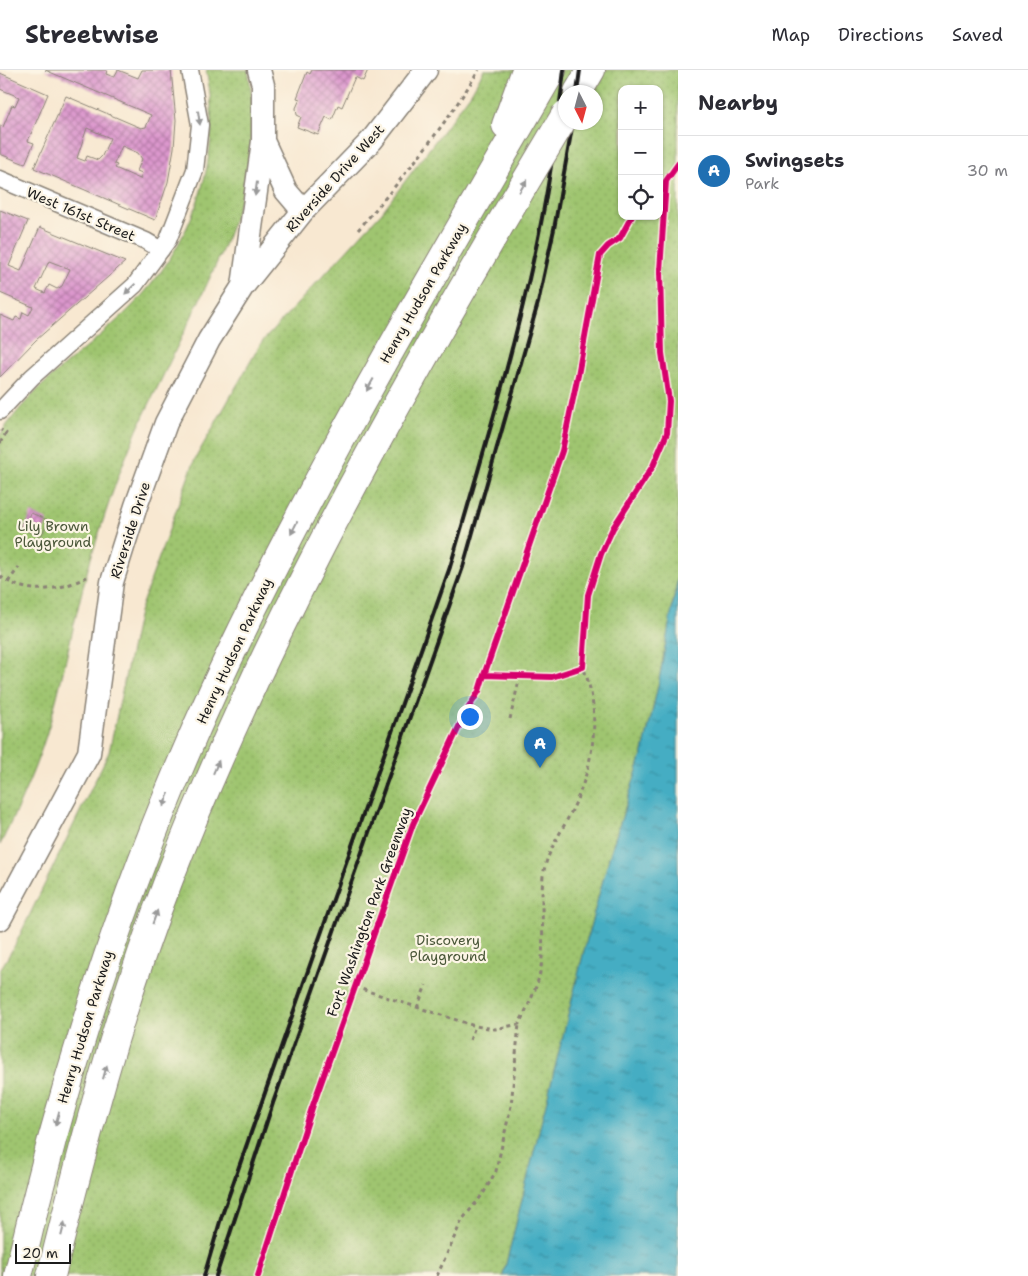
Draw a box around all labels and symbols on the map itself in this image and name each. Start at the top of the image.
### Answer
north arrow [558,85,603,130]
one-way arrow [195,110,203,126]
street label: Riverside Drive West [282,120,388,236]
one-way arrow [519,179,527,194]
one-way arrow [252,181,260,197]
street label: West 161st Street [24,183,138,245]
street label: Henry Hudson Parkway [375,220,471,366]
one-way arrow [125,282,137,294]
one-way arrow [366,378,375,391]
street label: Riverside Drive [106,479,154,581]
park label: Lily Brown Playground [15,517,92,551]
one-way arrow [290,521,298,535]
street label: Henry Hudson Parkway [192,575,276,727]
your location [457,704,483,730]
pin: A [524,727,556,768]
one-way arrow [212,759,220,774]
one-way arrow [162,793,170,807]
street label: Fort Washington Park Greenway [323,805,415,1019]
one-way arrow [152,910,159,925]
park label: Discovery Playground [410,931,487,965]
street label: Henry Hudson Parkway [53,948,117,1106]
one-way arrow [101,1064,109,1079]
one-way arrow [53,1112,61,1127]
one-way arrow [59,1221,67,1236]
scale bar [15,1241,71,1264]

